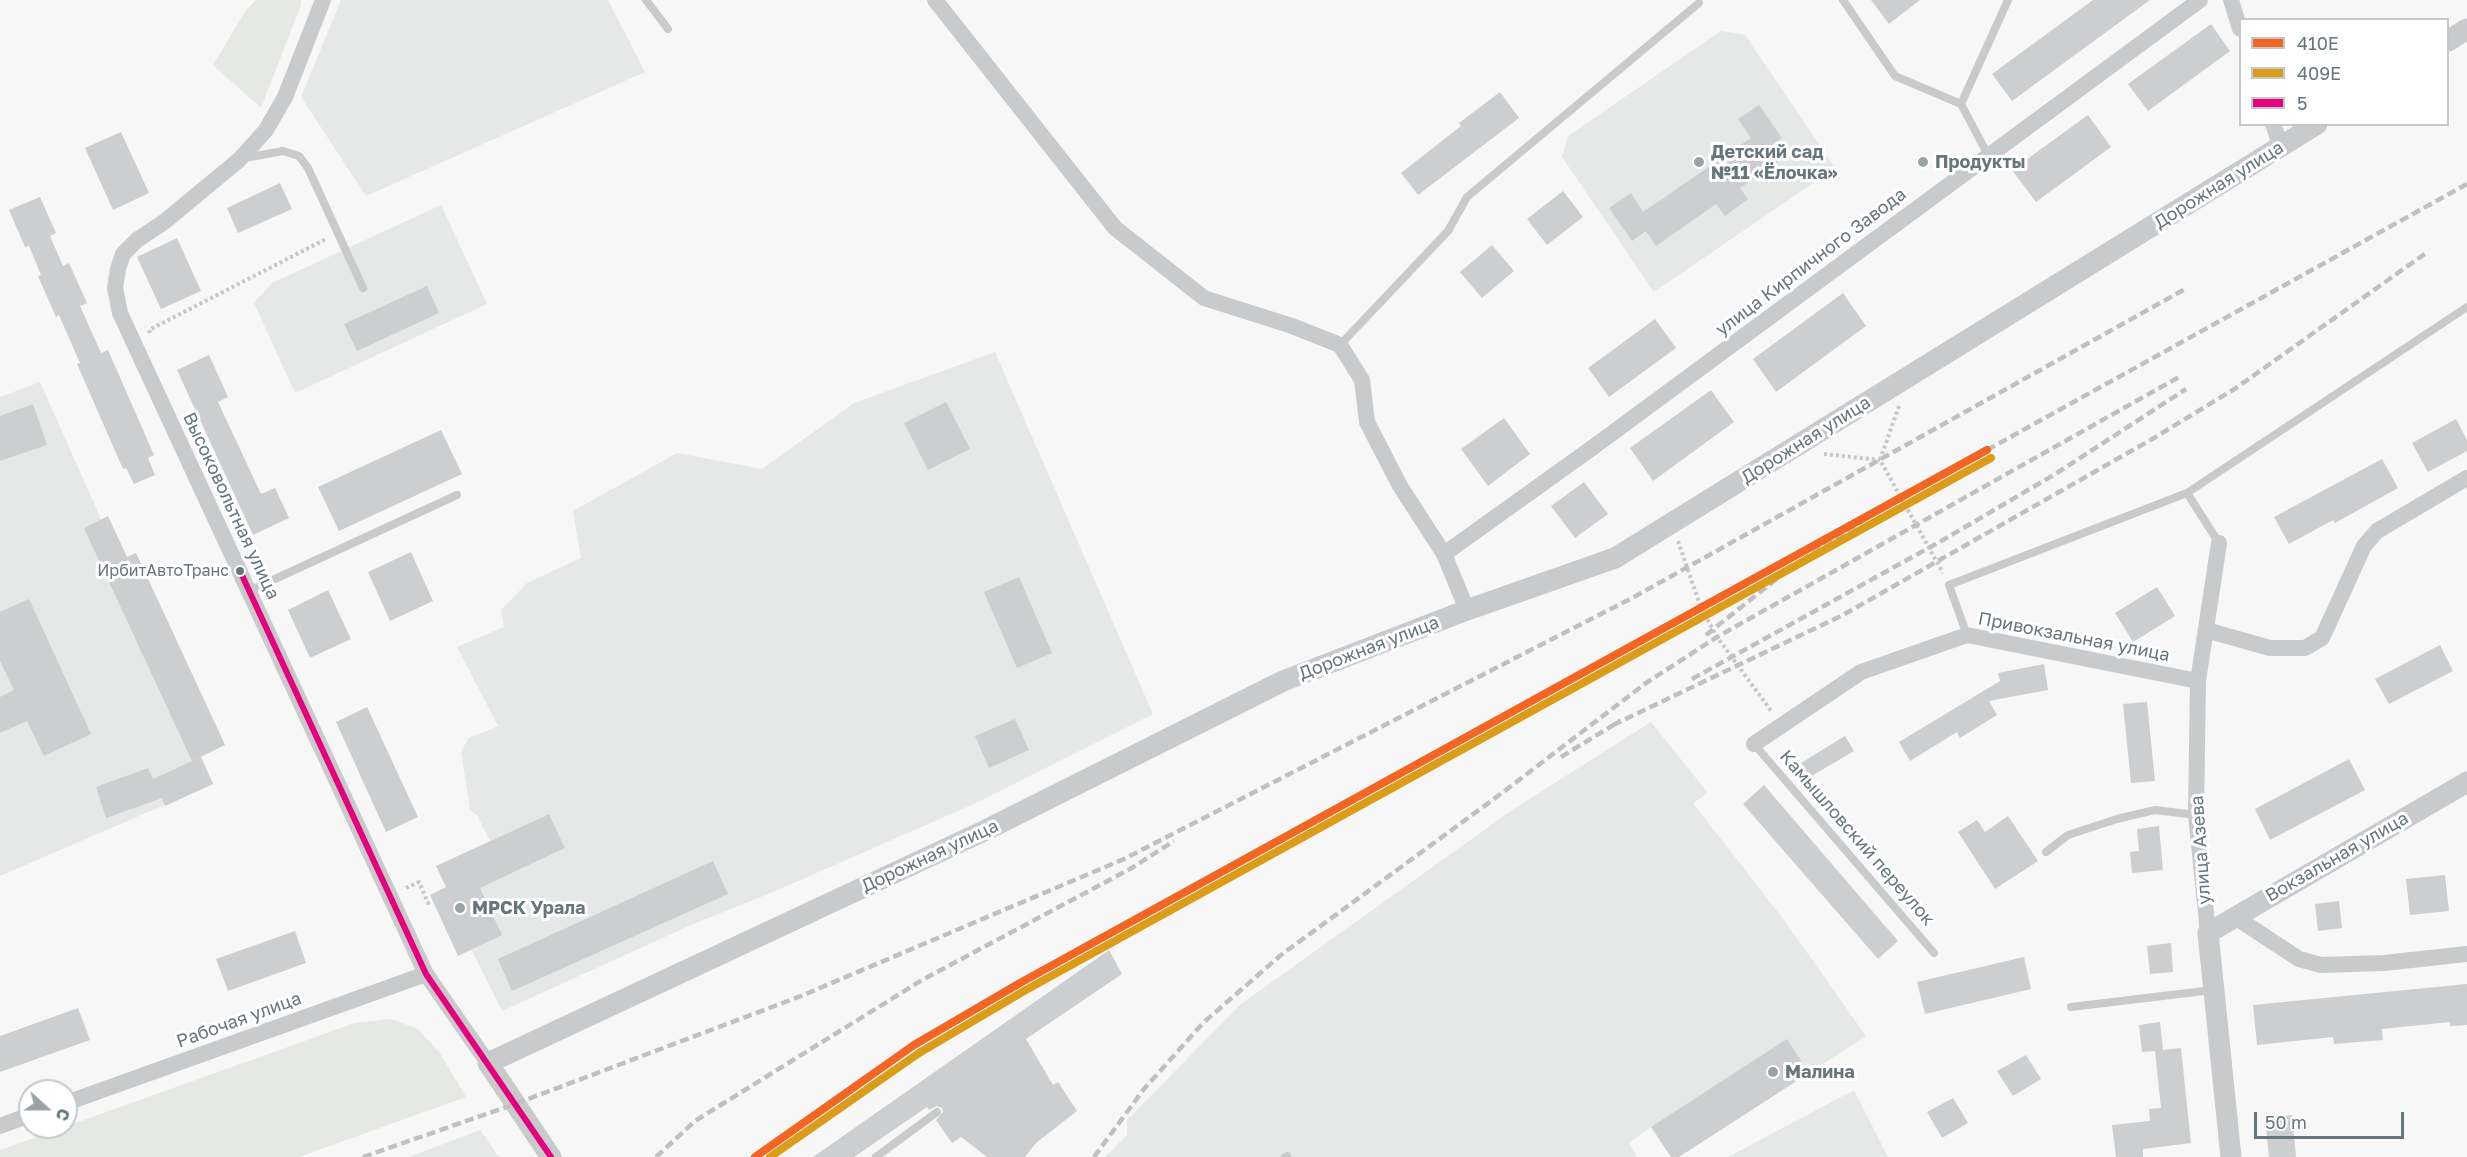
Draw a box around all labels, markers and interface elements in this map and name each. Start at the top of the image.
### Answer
legend [2239,18,2449,126]
text: 410E [2297,32,2339,54]
text: 409E [2297,62,2341,84]
text: 5 [2297,92,2307,114]
street label: Дорожная улица [2150,137,2288,233]
place label: Детский сад №11 «Ёлочка» [1711,141,1837,184]
place label: Продукты [1935,151,2026,173]
marker: Детский сад №11 «Ёлочка» [1692,155,1706,169]
marker: Продукты [1916,155,1930,169]
street label: улица Кирпичного Завода [1712,183,1910,341]
street label: Дорожная улица [1737,392,1875,488]
street label: Высоковольтная улица [178,409,284,603]
place label: ИрбитАвтоТранс [97,561,229,581]
marker: ИрбитАвтоТранс [234,565,246,577]
street label: Привокзальная улица [1976,608,2172,666]
street label: Дорожная улица [1296,611,1442,685]
street label: Камышловский переулок [1775,746,1939,930]
street label: улица Азева [2186,795,2216,905]
street label: Вокзальная улица [2262,807,2412,907]
street label: Дорожная улица [858,815,1002,897]
place label: МРСК Урала [472,897,585,919]
marker: МРСК Урала [453,901,467,915]
street label: Рабочая улица [174,987,304,1053]
place label: Малина [1785,1061,1855,1083]
marker: Малина [1766,1065,1780,1079]
north arrow [18,1079,78,1139]
scale bar [2257,1100,2407,1138]
text: С [52,1106,74,1124]
text: 50 m [2265,1111,2307,1133]

